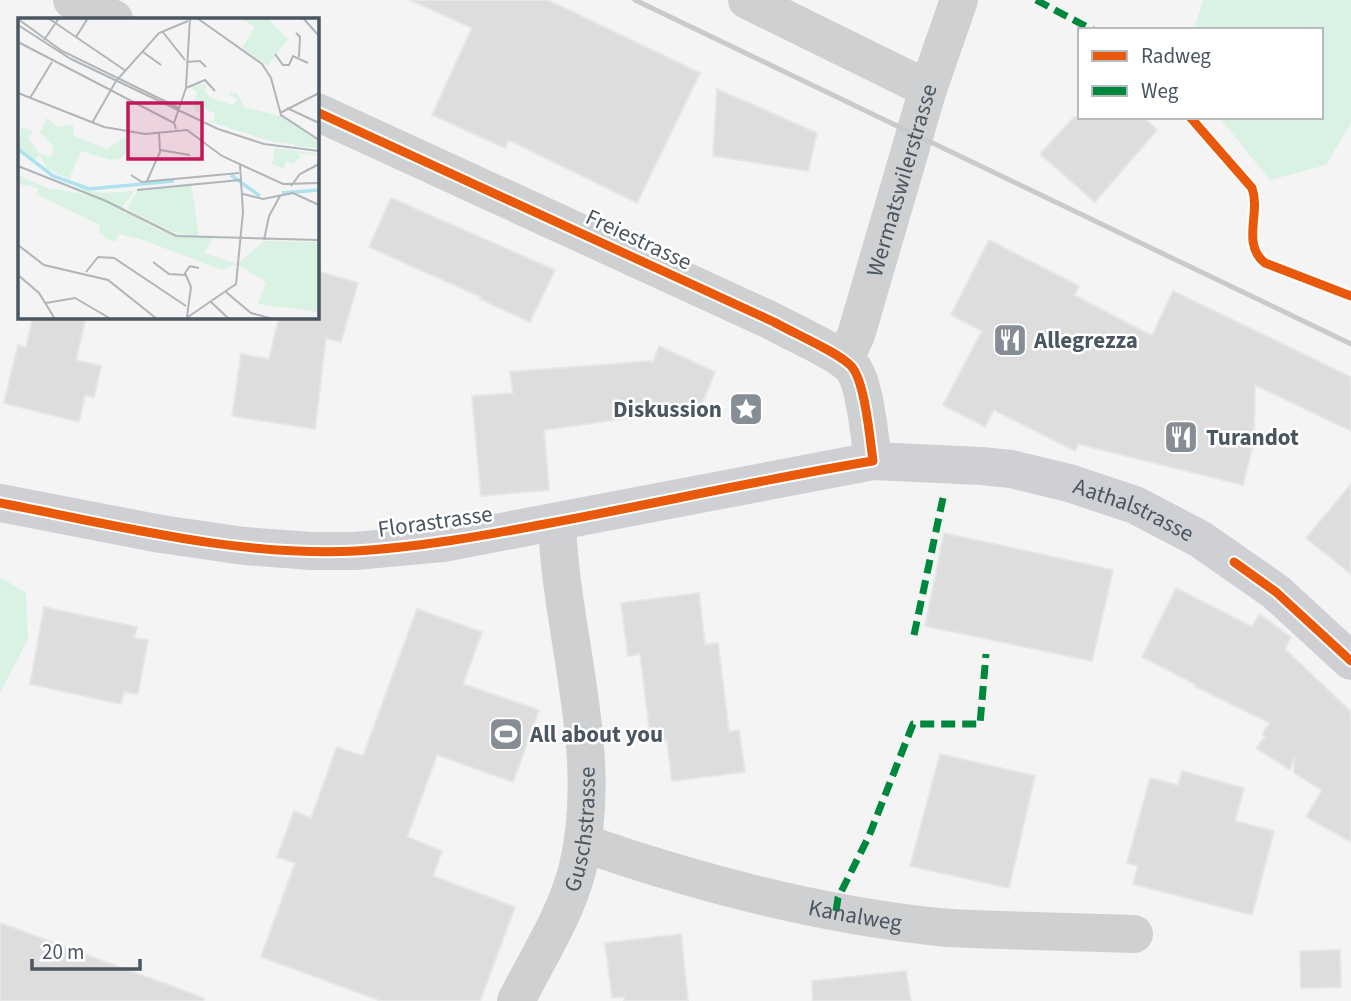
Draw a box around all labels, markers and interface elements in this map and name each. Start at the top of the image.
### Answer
inset map [18,18,318,318]
legend [1078,28,1323,119]
text: Radweg [1141,41,1211,71]
text: Weg [1141,76,1179,106]
street label: Wermatswilerstrasse [858,80,946,281]
street label: Freiestrasse [580,200,697,278]
restaurant icon: Allegrezza [991,321,1029,359]
place label: Allegrezza [1033,324,1138,357]
place icon: Diskussion [727,390,765,428]
place label: Diskussion [613,393,722,426]
restaurant icon: Turandot [1162,418,1200,456]
place label: Turandot [1206,421,1299,454]
street label: Aathalstrasse [1069,470,1200,550]
street label: Florastrasse [376,497,494,546]
sports icon: All about you [487,715,525,753]
place label: All about you [529,718,663,751]
street label: Guschstrasse [556,766,604,896]
street label: Kanalweg [806,891,904,939]
scale bar [32,928,140,972]
text: 20 m [42,937,84,967]

